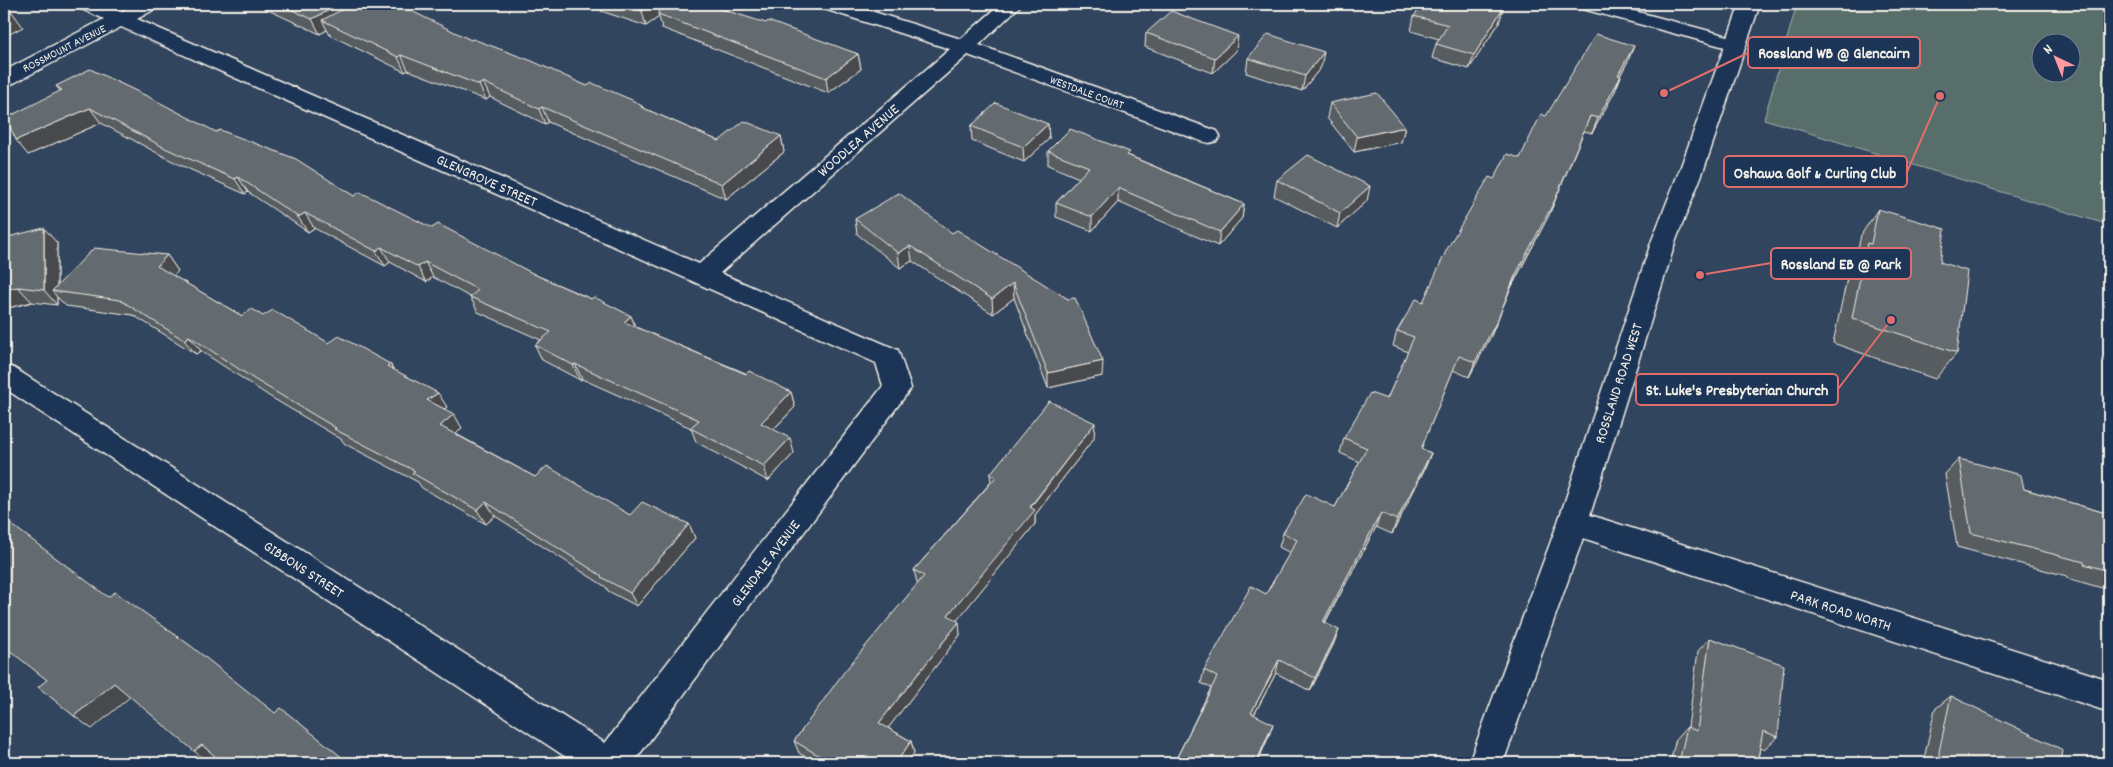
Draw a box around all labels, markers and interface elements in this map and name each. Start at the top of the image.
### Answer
street label: ROSSMOUNT AVENUE [20,21,110,78]
north arrow [2030,32,2080,82]
callout: Rossland WB @ Glencairn [1748,37,1920,68]
text: N [2039,40,2058,60]
text: Rossland WB @ Glencairn [1758,43,1910,66]
street label: WESTDALE COURT [1047,72,1126,115]
street label: WOODLEA AVENUE [814,100,905,183]
street label: GLENGROVE STREET [432,150,540,214]
callout: Oshawa Golf & Curling Club [1724,156,1907,187]
text: Oshawa Golf & Curling Club [1734,163,1896,186]
callout: Rossland EB @ Park [1771,248,1911,279]
text: Rossland EB @ Park [1781,254,1902,277]
street label: ROSSLAND ROAD WEST [1590,321,1650,447]
callout: St. Luke's Presbyterian Church [1636,374,1838,405]
text: St. Luke's Presbyterian Church [1646,380,1828,403]
street label: GLENDALE AVENUE [727,516,807,612]
street label: GIBBONS STREET [258,536,348,605]
street label: PARK ROAD NORTH [1787,585,1894,639]

